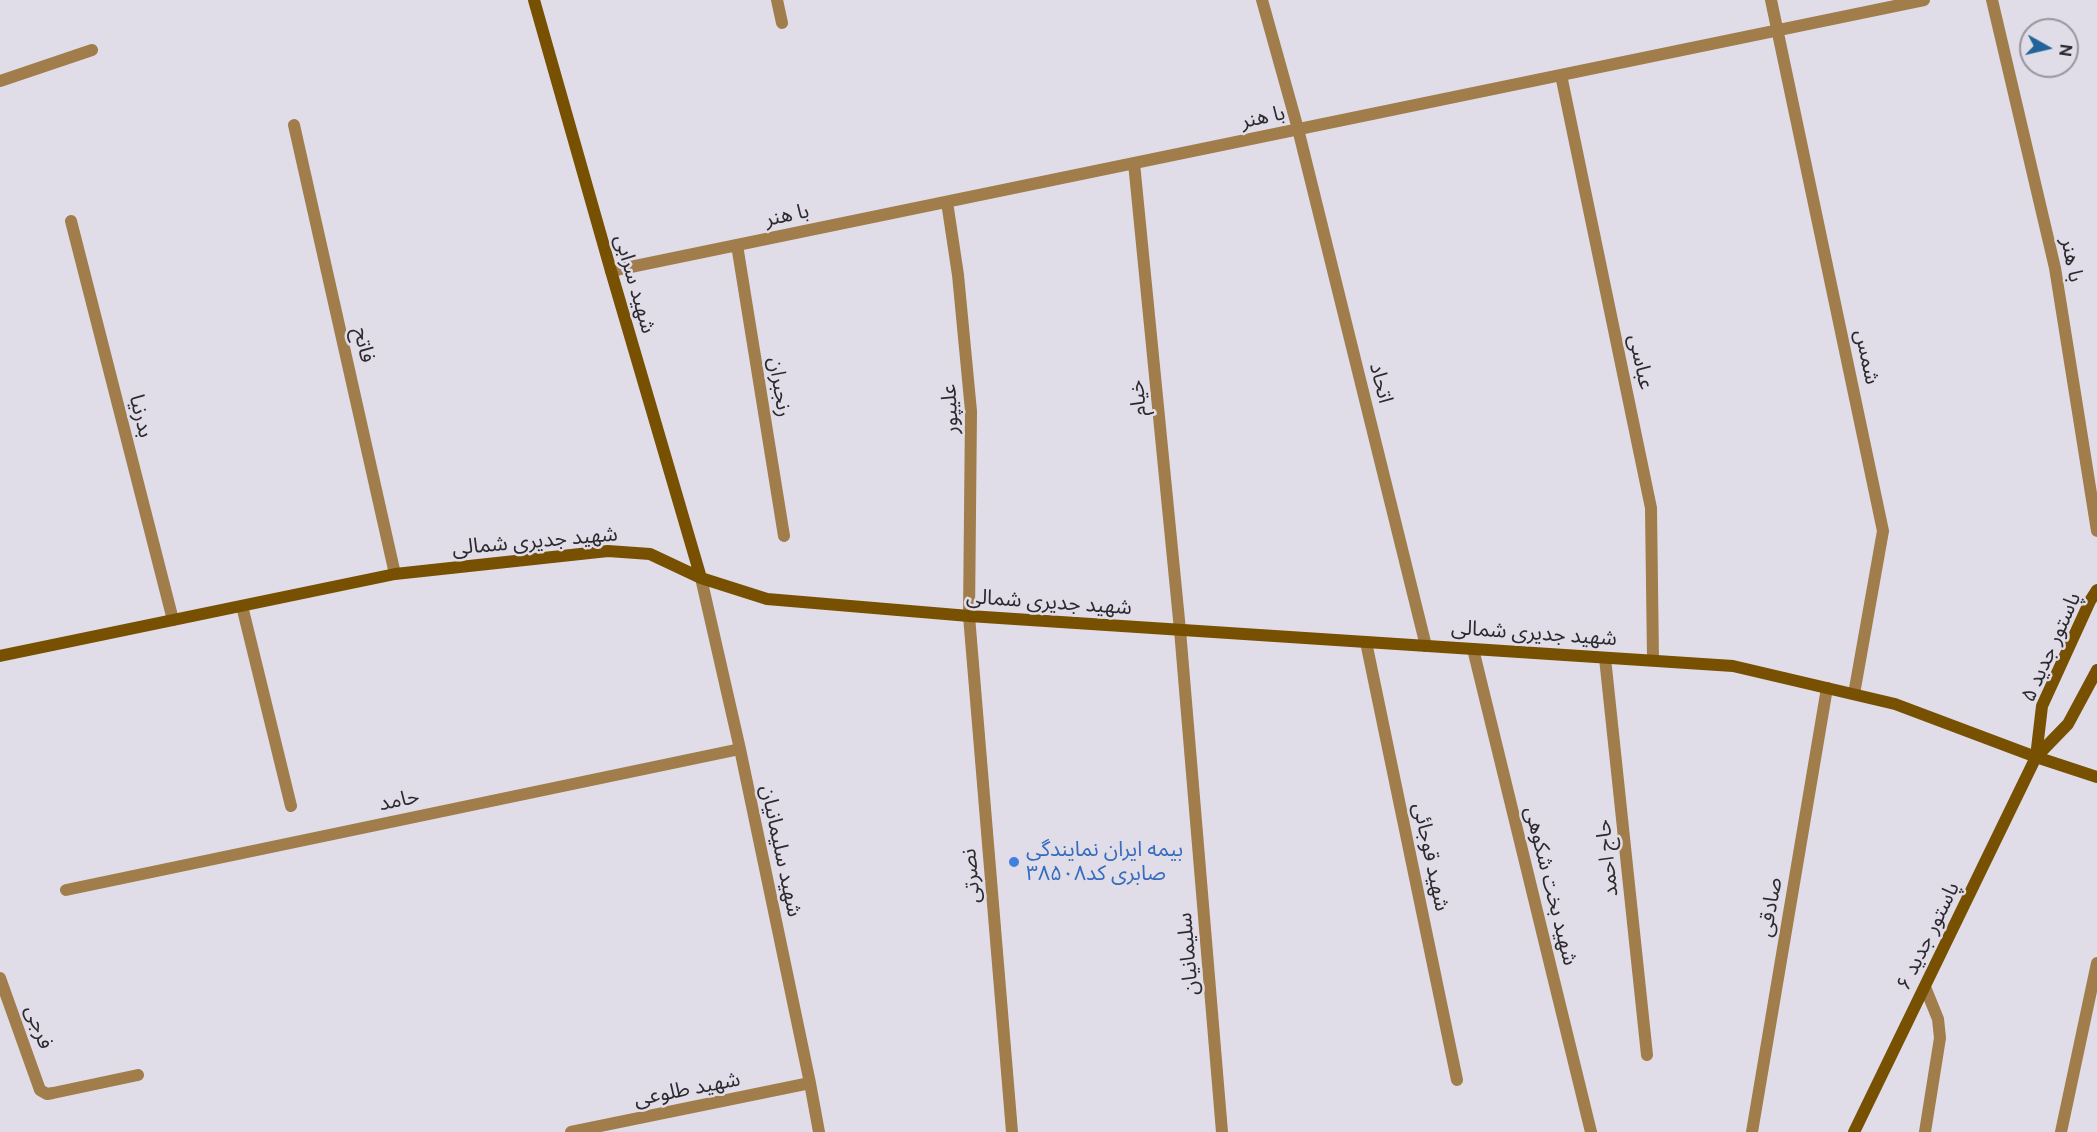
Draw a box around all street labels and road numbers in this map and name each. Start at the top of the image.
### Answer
street label: با هنر [1239,100,1287,134]
street label: با هنر [763,198,811,232]
street label: شهید سرابی [609,232,661,336]
street label: با هنر [2055,236,2089,284]
street label: فاتح [348,325,380,365]
street label: شمس [1849,327,1885,387]
street label: عباسی [1623,332,1659,392]
street label: رنجبران [763,355,797,419]
street label: اتحاد [1364,360,1398,406]
street label: خیام [1124,379,1152,417]
street label: علیپور [936,383,964,435]
street label: بدرنیا [124,392,158,440]
street label: شهید جدیری شمالی [451,521,619,561]
street label: شهید جدیری شمالی [965,584,1133,620]
street label: پاستور جدید ۵ [2016,588,2086,706]
street label: شهید جدیری شمالی [1450,615,1618,651]
street label: حامد [376,783,422,817]
street label: شهید سلیمانیان [755,783,807,919]
street label: شهید قوجائی [1407,801,1455,913]
street label: شهید بخت شکوهی [1519,804,1583,968]
street label: حاج احمد [1590,818,1624,898]
street label: نصرتی [956,848,986,904]
street label: صادقی [1752,875,1788,939]
street label: پاستور جدید ۶ [1891,878,1965,994]
street label: سلیمانیان [1172,912,1204,996]
street label: فرجی [20,1002,58,1052]
street label: شهید طلوعی [632,1066,742,1112]

